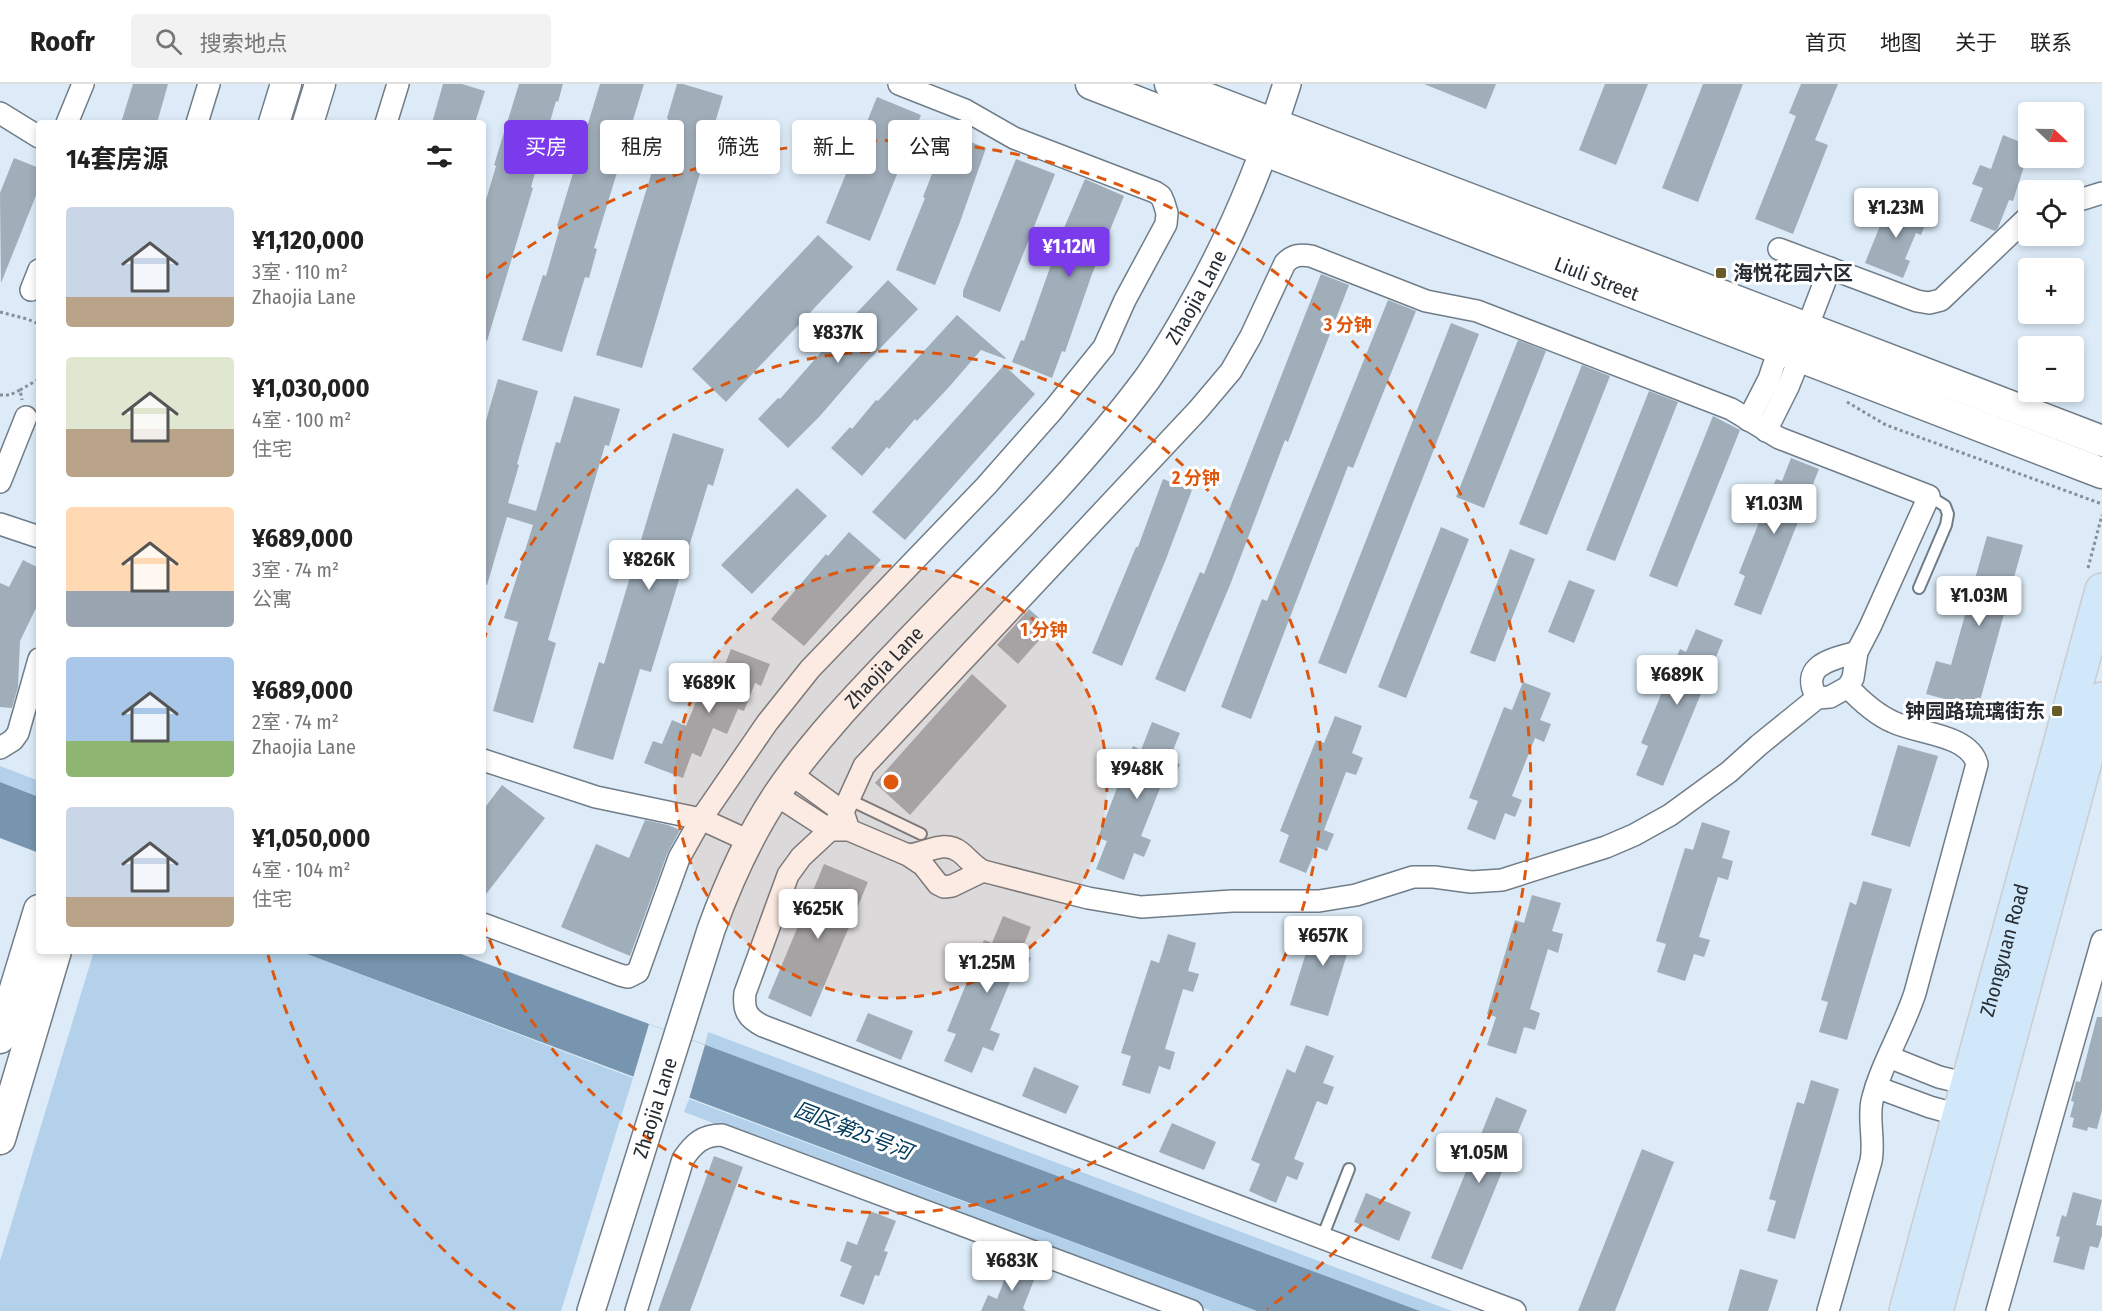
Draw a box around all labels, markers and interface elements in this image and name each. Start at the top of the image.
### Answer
search box [131,14,551,68]
text: Roofr [30,25,95,58]
icon: search [152,25,185,58]
text: 搜索地点 [200,30,288,57]
text: 首页 [1805,30,1847,56]
text: 地图 [1880,30,1922,56]
text: 关于 [1955,30,1997,56]
text: 联系 [2030,30,2072,56]
north arrow [2018,102,2084,168]
map controls [2018,102,2084,402]
chip: 买房 [504,120,588,174]
chip: 租房 [600,120,684,174]
chip: 筛选 [696,120,780,174]
chip: 新上 [792,120,876,174]
chip: 公寓 [888,120,972,174]
icon: filters [423,140,456,173]
text: 14套房源 [66,144,168,175]
button: locate [2018,180,2084,246]
pin: ¥1.23M [1847,188,1945,239]
text: ¥1.23M [1868,195,1924,219]
text: ¥1,120,000 [252,225,364,256]
pin: ¥1.12M [1020,227,1118,278]
icon: home [114,231,186,303]
text: ¥1.12M [1043,234,1095,258]
street label: Zhaojia Lane [1160,246,1232,349]
street label: Liuli Street [1551,252,1643,306]
button: + [2018,258,2084,324]
text: 3室 · 110 m² [252,260,348,284]
place label: 海悦花园六区 [1733,261,1853,285]
marker: 海悦花园六区 [1714,266,1728,280]
text: Zhaojia Lane [252,285,356,309]
pin: ¥837K [796,313,880,364]
text: 3 分钟 [1323,314,1372,336]
text: ¥837K [813,320,863,344]
button: − [2018,336,2084,402]
text: ¥1,030,000 [252,373,370,404]
icon: home [114,381,186,453]
text: 4室 · 100 m² [252,408,351,432]
text: 住宅 [252,437,292,461]
text: 2 分钟 [1171,467,1220,489]
pin: ¥1.03M [1725,484,1823,535]
text: ¥1.03M [1745,491,1803,515]
text: ¥689,000 [252,523,353,554]
icon: home [114,531,186,603]
pin: ¥826K [607,540,691,591]
text: ¥826K [623,547,675,571]
text: 3室 · 74 m² [252,558,339,582]
pin: ¥1.03M [1930,576,2028,627]
text: ¥1.03M [1950,583,2008,607]
text: 公寓 [252,587,292,611]
text: 1 分钟 [1020,619,1068,641]
street label: Zhaojia Lane [839,621,928,713]
pin: ¥689K [1635,655,1719,706]
text: ¥689K [1651,662,1703,686]
pin: ¥689K [667,663,751,714]
text: ¥689K [683,670,735,694]
text: ¥689,000 [252,675,353,706]
icon: home [114,681,186,753]
place label: 钟园路琉璃街东 [1905,699,2045,723]
marker: 钟园路琉璃街东 [2050,704,2064,718]
text: 2室 · 74 m² [252,710,339,734]
text: Zhaojia Lane [252,735,356,759]
pin: ¥948K [1095,749,1179,800]
text: ¥948K [1111,756,1163,780]
centre of rings [881,772,901,792]
text: ¥1,050,000 [252,823,370,854]
icon: home [114,831,186,903]
text: 4室 · 104 m² [252,858,350,882]
street label: Zhongyuan Road [1975,881,2034,1019]
text: 住宅 [252,887,292,911]
pin: ¥625K [776,889,860,940]
text: ¥625K [793,896,843,920]
pin: ¥657K [1281,916,1365,967]
text: ¥657K [1298,923,1348,947]
pin: ¥1.25M [938,943,1036,994]
text: ¥1.25M [959,950,1015,974]
street label: Zhaojia Lane [628,1055,682,1161]
water label: 园区第25号河 [791,1097,919,1167]
pin: ¥1.05M [1430,1133,1528,1184]
text: ¥1.05M [1450,1140,1508,1164]
pin: ¥683K [970,1241,1054,1292]
text: ¥683K [986,1248,1038,1272]

